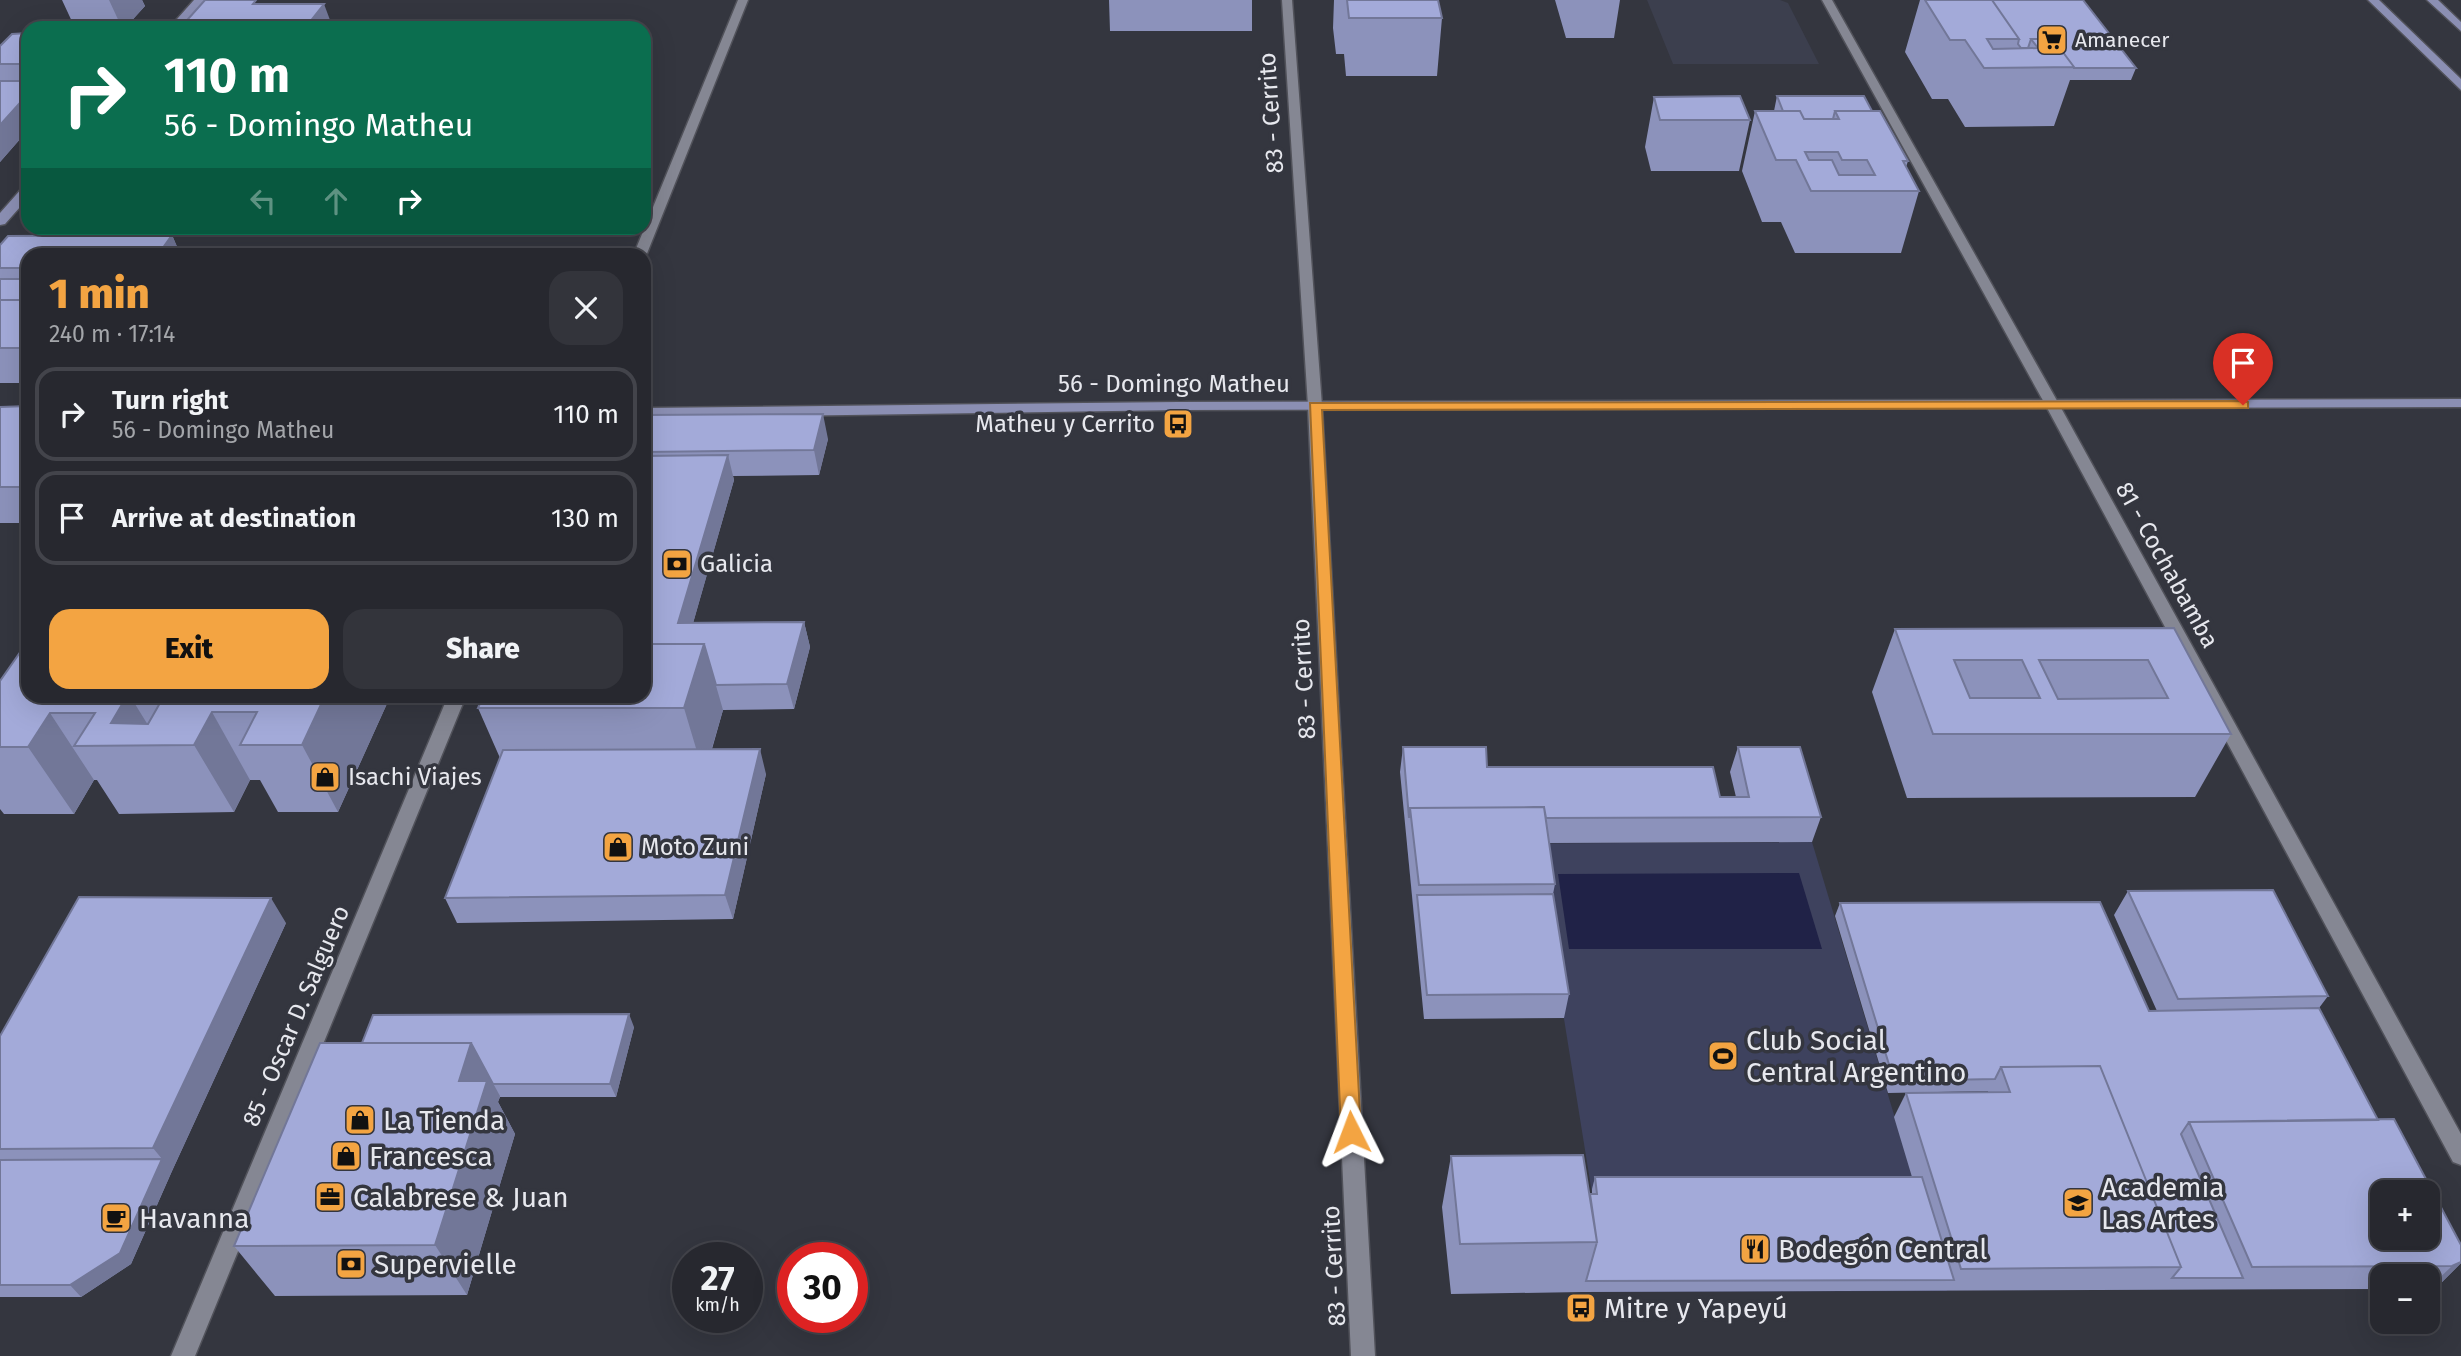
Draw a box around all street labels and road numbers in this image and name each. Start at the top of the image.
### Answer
street label: 83 - Cerrito [1253,52,1289,174]
street label: 56 - Domingo Matheu [1058,370,1290,398]
street label: 81 - Cochabamba [2110,477,2224,653]
street label: 83 - Cerrito [1287,618,1321,740]
street label: 85 - Oscar D. Salguero [237,901,355,1131]
street label: 83 - Cerrito [1317,1205,1351,1327]

